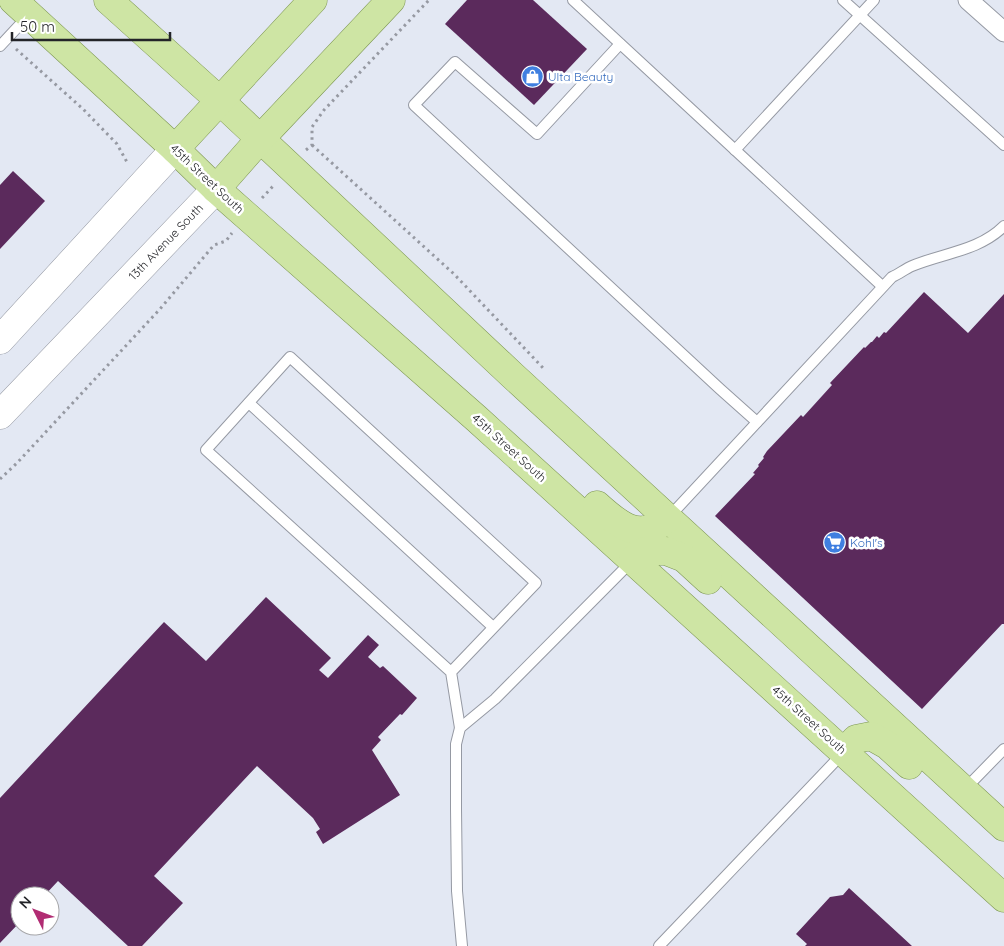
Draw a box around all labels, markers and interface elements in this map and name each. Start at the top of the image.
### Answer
scale bar [12,10,170,42]
text: 50 m [20,17,55,36]
shop icon: Ulta Beauty [520,65,544,89]
place label: Ulta Beauty [548,69,613,84]
street label: 45th Street South [168,141,247,216]
street label: 13th Avenue South [125,200,206,283]
street label: 45th Street South [469,410,550,485]
supermarket icon: Kohl's [822,531,846,555]
place label: Kohl's [850,535,883,550]
street label: 45th Street South [769,682,850,757]
north arrow [10,886,60,936]
text: N [15,892,35,912]

